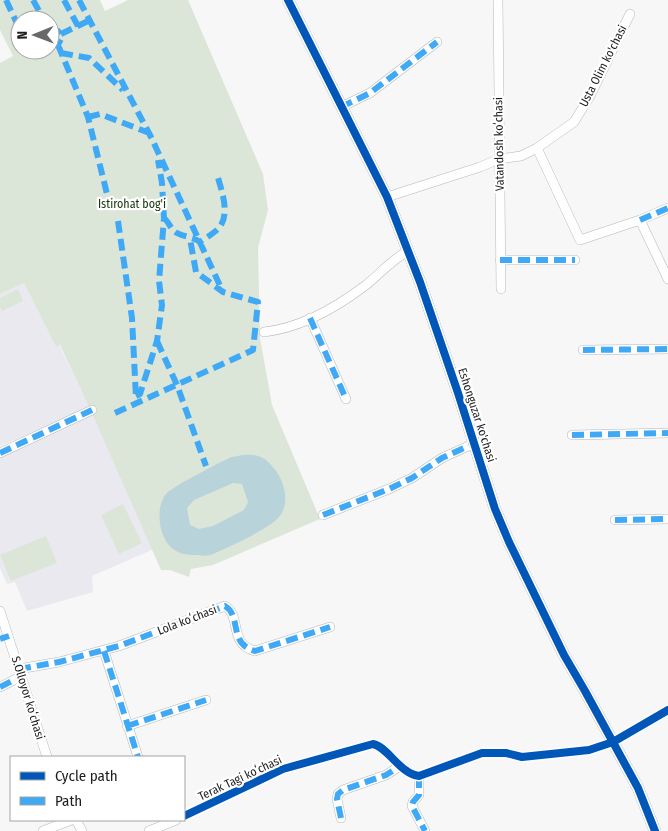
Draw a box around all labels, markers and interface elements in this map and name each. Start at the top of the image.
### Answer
north arrow [10,10,60,60]
street label: Usta Olim ko'chasi [576,23,630,109]
text: N [14,31,31,40]
street label: Vatandosh koʻchasi [490,97,507,191]
park label: Istirohat bog'i [98,197,166,211]
street label: Eshonguzar ko'chasi [455,366,499,464]
street label: Lola koʻchasi [155,601,219,638]
street label: S.Olloyor koʻchasi [9,654,48,741]
street label: Terak Tagi koʻchasi [196,752,284,803]
legend [10,756,185,821]
text: Cycle path [55,767,118,785]
text: Path [55,792,82,810]

